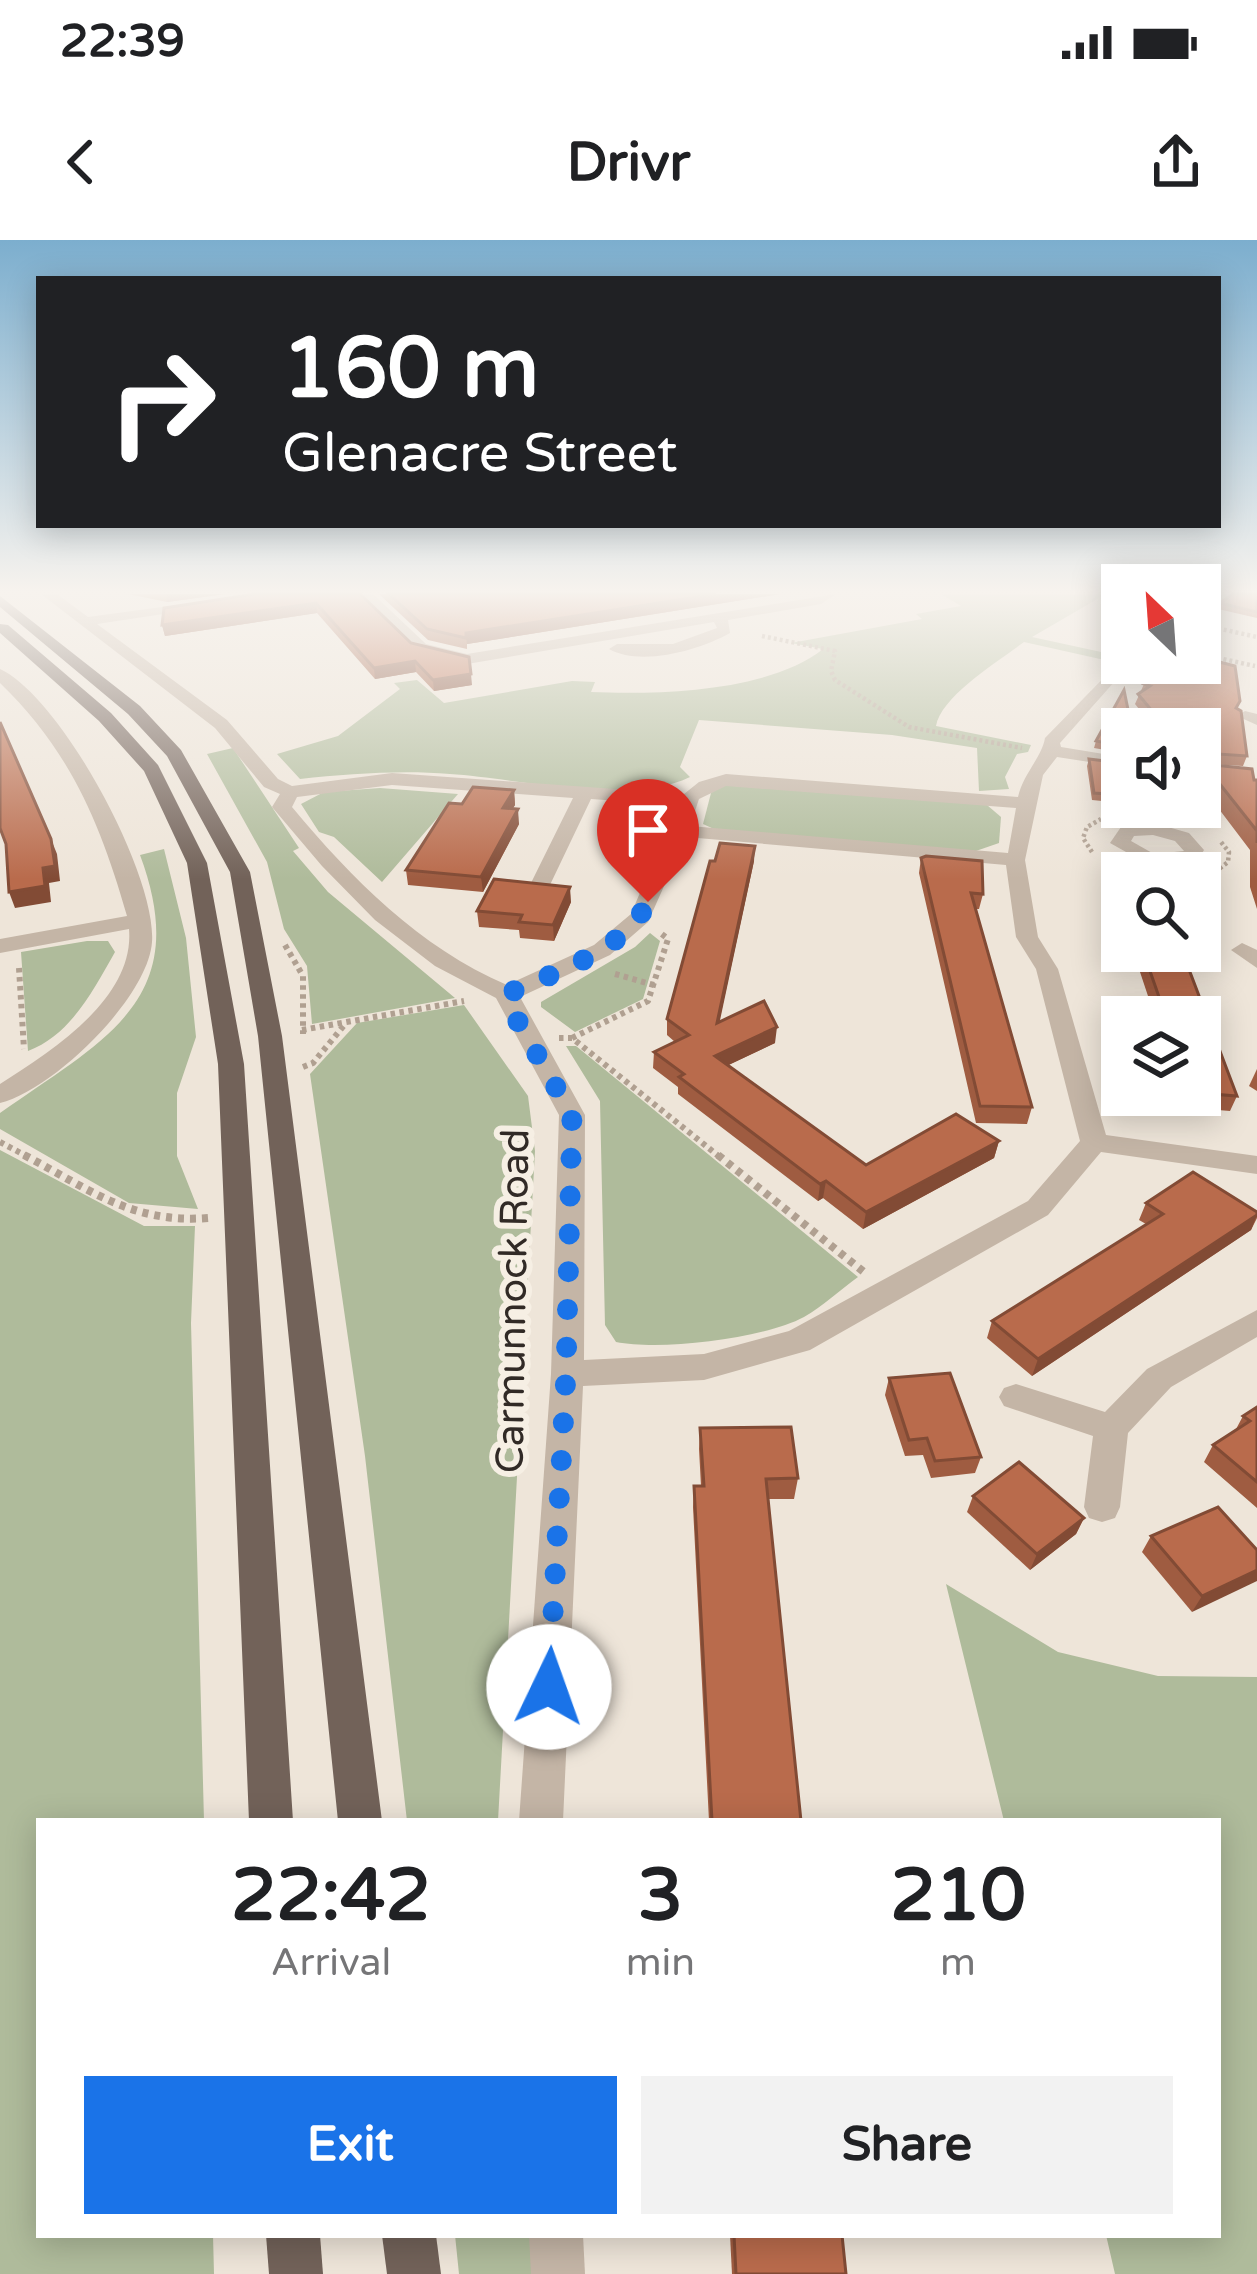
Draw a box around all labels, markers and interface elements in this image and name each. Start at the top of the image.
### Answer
text: 22:39 [60,15,185,69]
icon: back [48,129,114,195]
icon: share [1143,129,1209,195]
text: Drivr [567,130,690,195]
text: 160 m [282,319,539,420]
icon: right [84,324,240,480]
text: Glenacre Street [282,421,678,486]
north arrow [1101,564,1221,684]
map controls [1101,564,1221,1116]
button: sound [1101,708,1221,828]
pin [597,779,699,902]
icon: arrive [615,797,681,863]
button: search [1101,852,1221,972]
button: layers [1101,996,1221,1116]
street label: Carmunnock Road [486,1128,540,1474]
position arrow [486,1624,612,1750]
text: 22:42 [231,1853,431,1940]
text: 3 [638,1853,683,1940]
text: 210 [890,1853,1026,1940]
text: Arrival [271,1939,391,1986]
text: min [626,1939,695,1986]
text: m [940,1939,976,1986]
button: Exit [84,2076,617,2214]
button: Share [641,2076,1173,2214]

